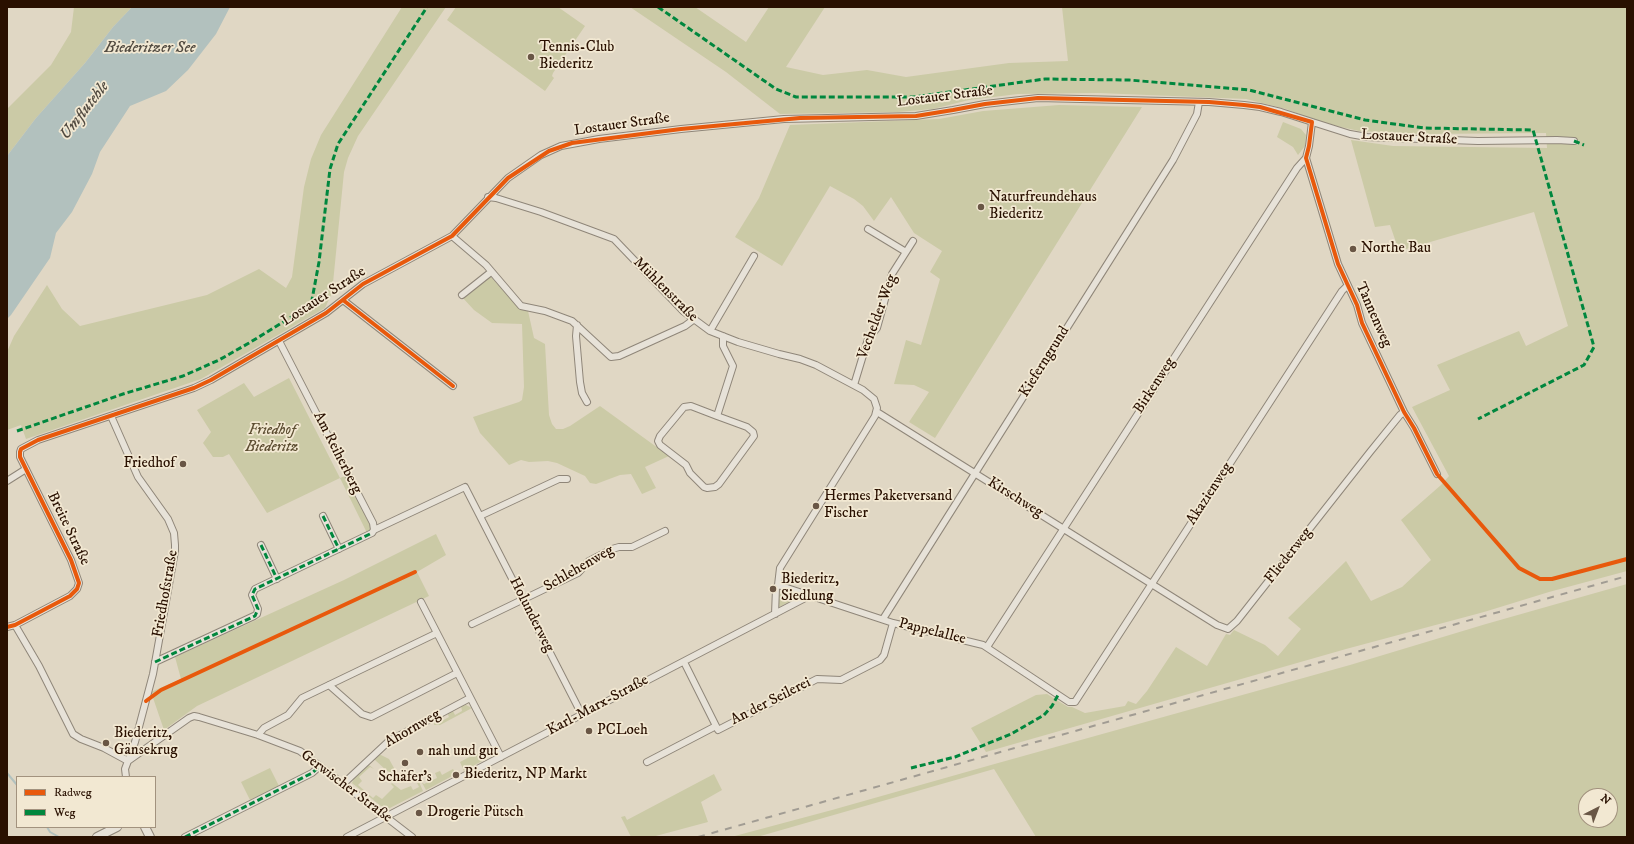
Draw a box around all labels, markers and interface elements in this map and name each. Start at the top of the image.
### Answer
water label: Biederitzer See [105,39,195,59]
place label: Tennis-Club Biederitz [539,39,614,74]
marker: Tennis-Club Biederitz [526,52,536,62]
water label: Umflutehle [56,78,114,144]
street label: Lostauer Straße [896,82,994,112]
street label: Lostauer Straße [573,109,671,141]
street label: Lostauer Straße [1360,126,1458,150]
place label: Naturfreundehaus Biederitz [989,189,1097,224]
marker: Naturfreundehaus Biederitz [976,202,986,212]
place label: Northe Bau [1361,240,1431,258]
marker: Northe Bau [1348,244,1358,254]
street label: Mühlenstraße [629,254,701,326]
street label: Lostauer Straße [279,263,369,331]
street label: Vechelder Weg [854,272,902,362]
street label: Tannenweg [1351,280,1395,350]
street label: Kieferngrund [1016,323,1074,401]
street label: Birkenweg [1130,355,1180,417]
street label: Am Reiherberg [309,409,365,497]
park label: Friedhof Biederitz [245,422,299,457]
place label: Friedhof [124,455,175,473]
marker: Friedhof [178,459,188,469]
street label: Akazienweg [1183,459,1237,529]
street label: Kirschweg [984,474,1046,522]
place label: Hermes Paketversand Fischer [824,488,952,523]
street label: Breite Straße [43,489,93,569]
marker: Hermes Paketversand Fischer [811,501,821,511]
street label: Fliederweg [1262,524,1316,588]
street label: Schlehenweg [541,542,617,596]
street label: Friedhofstraße [149,549,183,639]
place label: Biederitz, Siedlung [781,571,839,606]
street label: Holunderweg [504,575,558,655]
marker: Biederitz, Siedlung [768,584,778,594]
street label: Pappelallee [897,615,967,649]
street label: Karl-Marx-Straße [544,672,652,740]
street label: An der Seilerei [728,674,814,730]
street label: Ahornweg [382,706,444,752]
place label: PCLoeh [597,722,648,740]
place label: Biederitz, Gänsekrug [114,725,177,760]
marker: PCLoeh [584,726,594,736]
marker: Biederitz, Gänsekrug [101,738,111,748]
place label: nah und gut [428,743,498,761]
street label: Gerwischer Straße [297,747,395,827]
marker: nah und gut [415,747,425,757]
marker: Schäfer's [400,758,410,768]
place label: Biederitz, NP Markt [464,766,587,784]
place label: Schäfer's [378,769,432,787]
marker: Biederitz, NP Markt [451,770,461,780]
legend [16,776,156,828]
text: Radweg [54,785,92,800]
north arrow [1578,788,1618,828]
text: N [1597,792,1613,808]
place label: Drogerie Pütsch [427,804,524,822]
text: Weg [54,805,75,820]
marker: Drogerie Pütsch [414,808,424,818]

